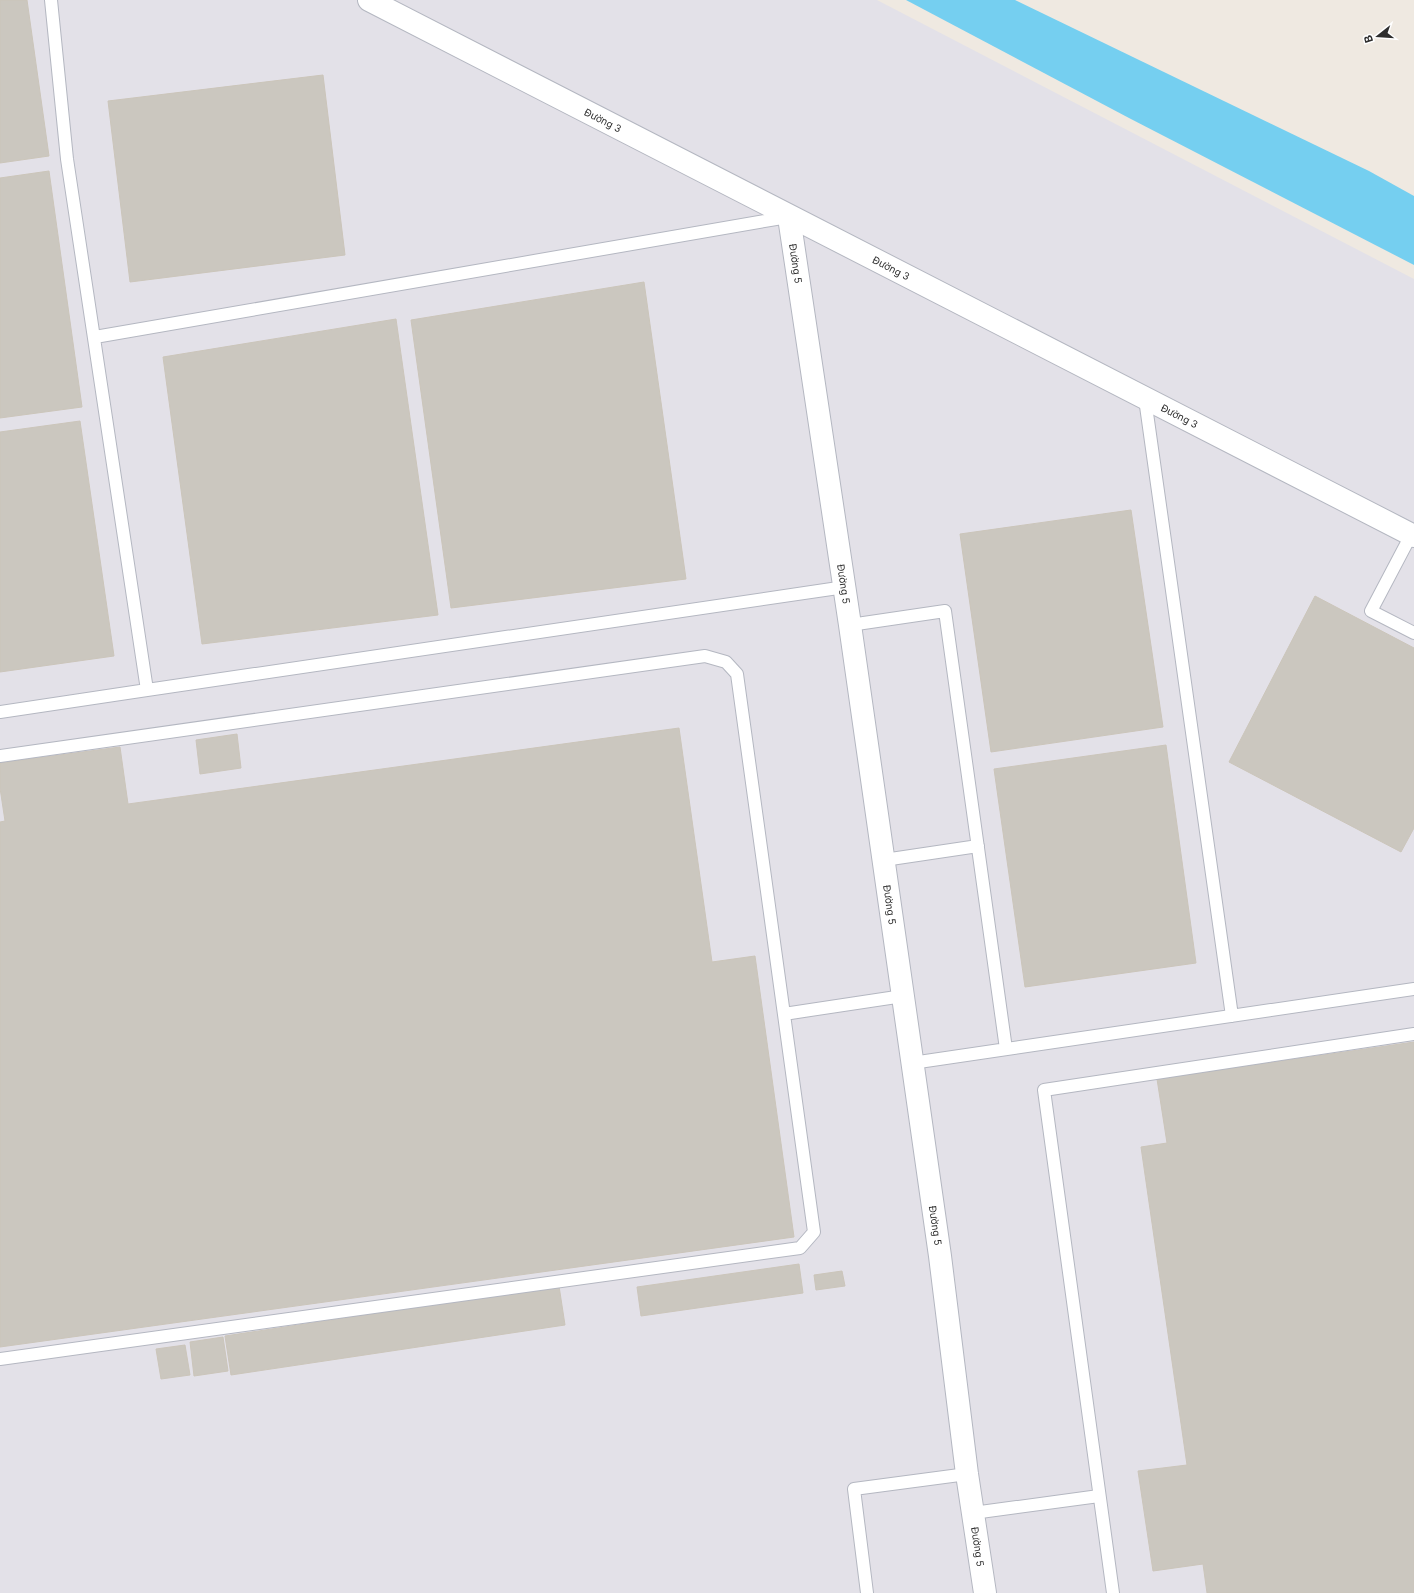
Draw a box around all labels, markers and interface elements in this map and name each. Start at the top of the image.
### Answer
north arrow [1358,16,1398,56]
text: B [1361,33,1376,44]
street label: Đường 3 [582,106,624,135]
street label: Đường 5 [787,243,805,284]
street label: Đường 3 [871,253,912,282]
street label: Đường 3 [1159,401,1200,430]
street label: Đường 5 [835,563,853,605]
street label: Đường 5 [881,884,899,925]
street label: Đường 5 [927,1205,944,1246]
street label: Đường 5 [969,1526,987,1567]

